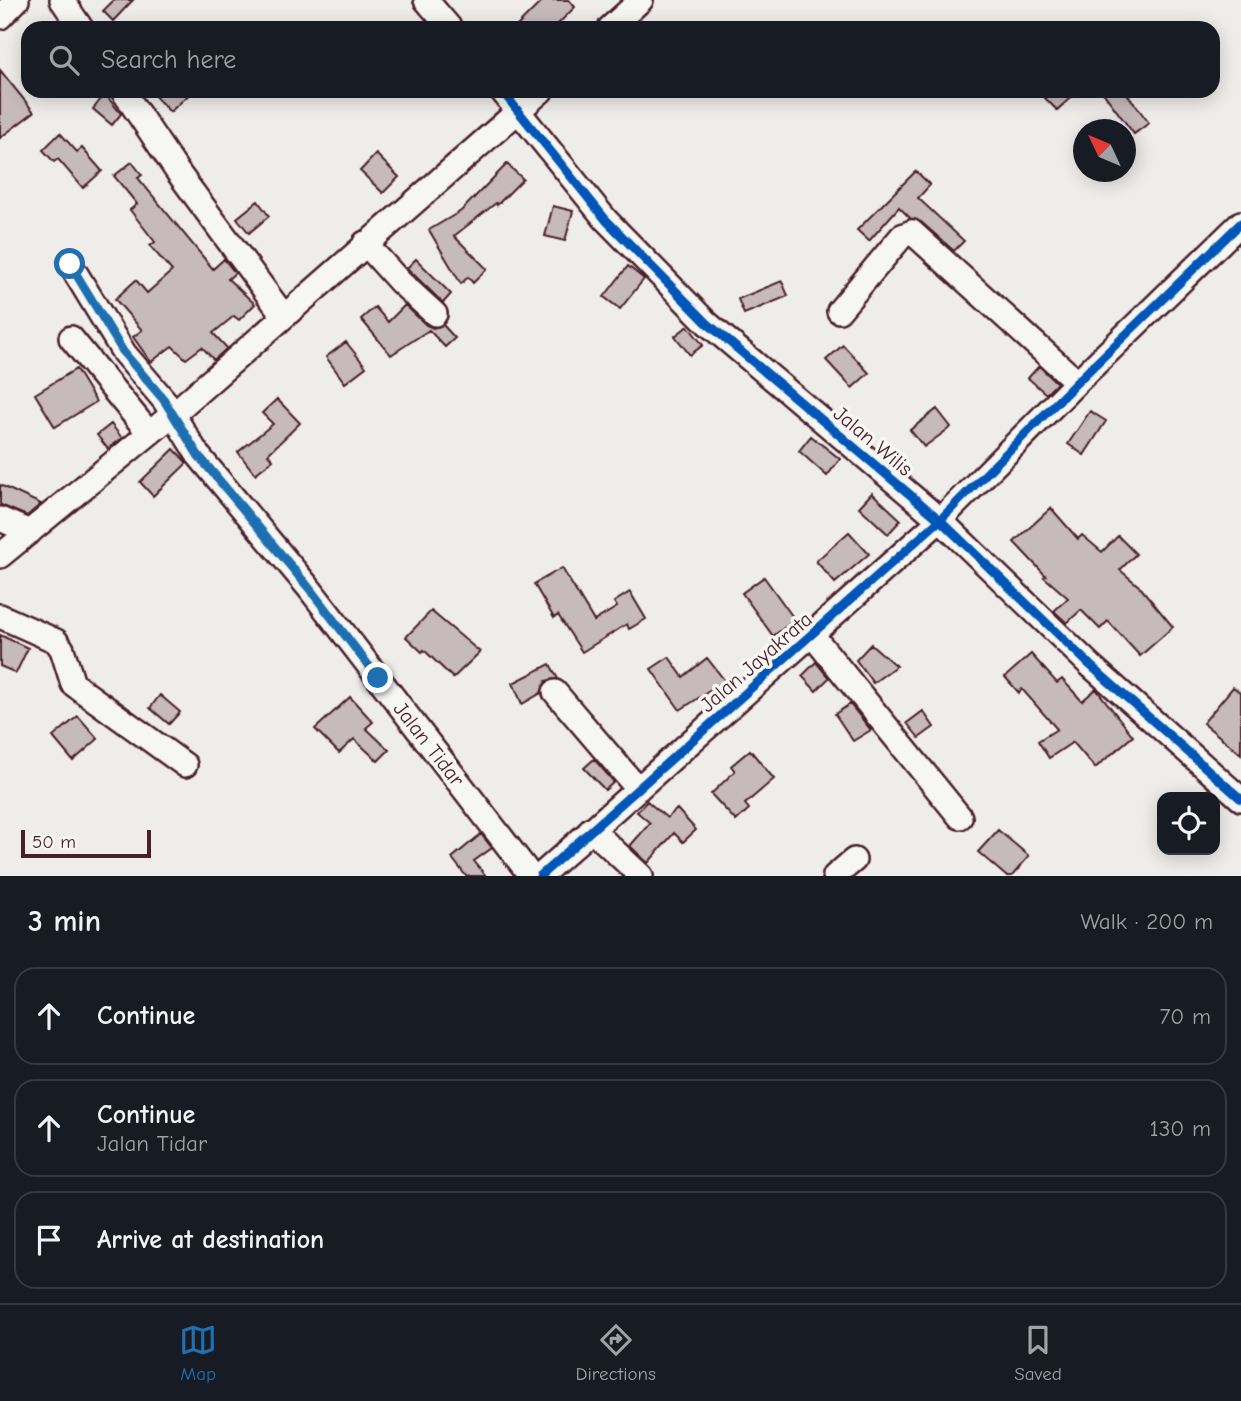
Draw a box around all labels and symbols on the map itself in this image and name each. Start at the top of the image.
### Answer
north arrow [1073,119,1136,182]
route start [54,248,85,279]
street label: Jalan Wilis [829,401,917,481]
street label: Jalan Jayakrata [695,607,817,717]
route end [362,662,393,693]
street label: Jalan Tidar [389,697,470,792]
scale bar [21,827,150,859]

